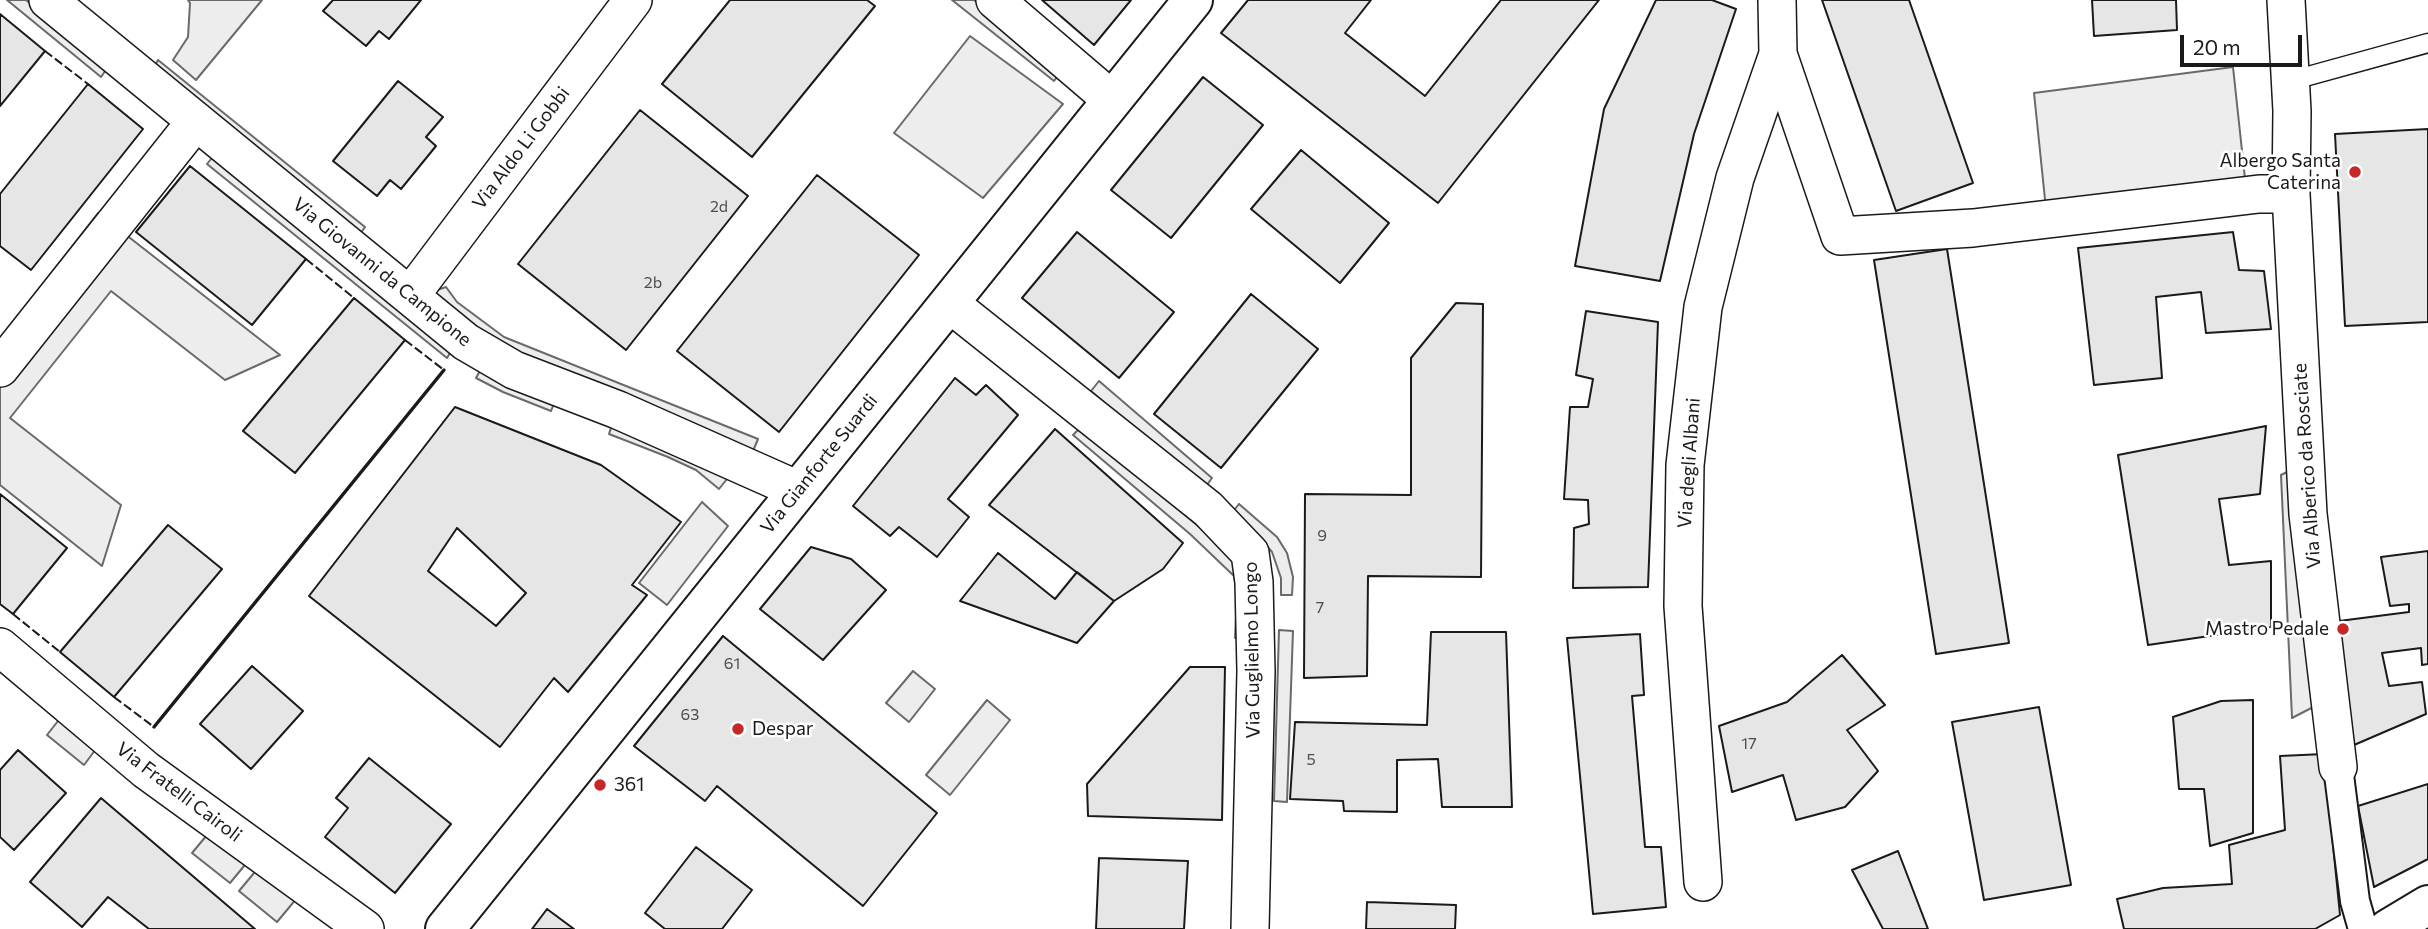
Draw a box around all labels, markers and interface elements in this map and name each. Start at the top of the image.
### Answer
scale bar [2183,21,2306,65]
text: 20 m [2193,34,2241,59]
street label: Via Aldo Li Gobbi [468,82,574,214]
place label: Albergo Santa Caterina [2219,150,2341,194]
marker: Albergo Santa Caterina [2347,164,2363,180]
street label: Via Giovanni da Campione [288,193,476,351]
house number: 2d [710,197,728,217]
house number: 2b [644,273,662,293]
street label: Via Alberico da Rosciate [2288,362,2326,570]
street label: Via Gianforte Suardi [756,390,882,538]
street label: Via degli Albani [1673,397,1705,529]
house number: 9 [1317,526,1327,546]
street label: Via Guglielmo Longo [1239,561,1265,739]
house number: 7 [1316,598,1324,618]
place label: Mastro Pedale [2205,618,2329,640]
marker: Mastro Pedale [2335,621,2351,637]
house number: 61 [724,654,740,674]
house number: 63 [681,705,699,725]
place label: Despar [752,718,813,740]
marker: Despar [730,721,746,737]
house number: 17 [1741,734,1757,754]
street label: Via Fratelli Cairoli [112,737,246,847]
house number: 5 [1306,750,1316,770]
place label: 361 [614,774,644,796]
marker: 361 [592,777,608,793]

